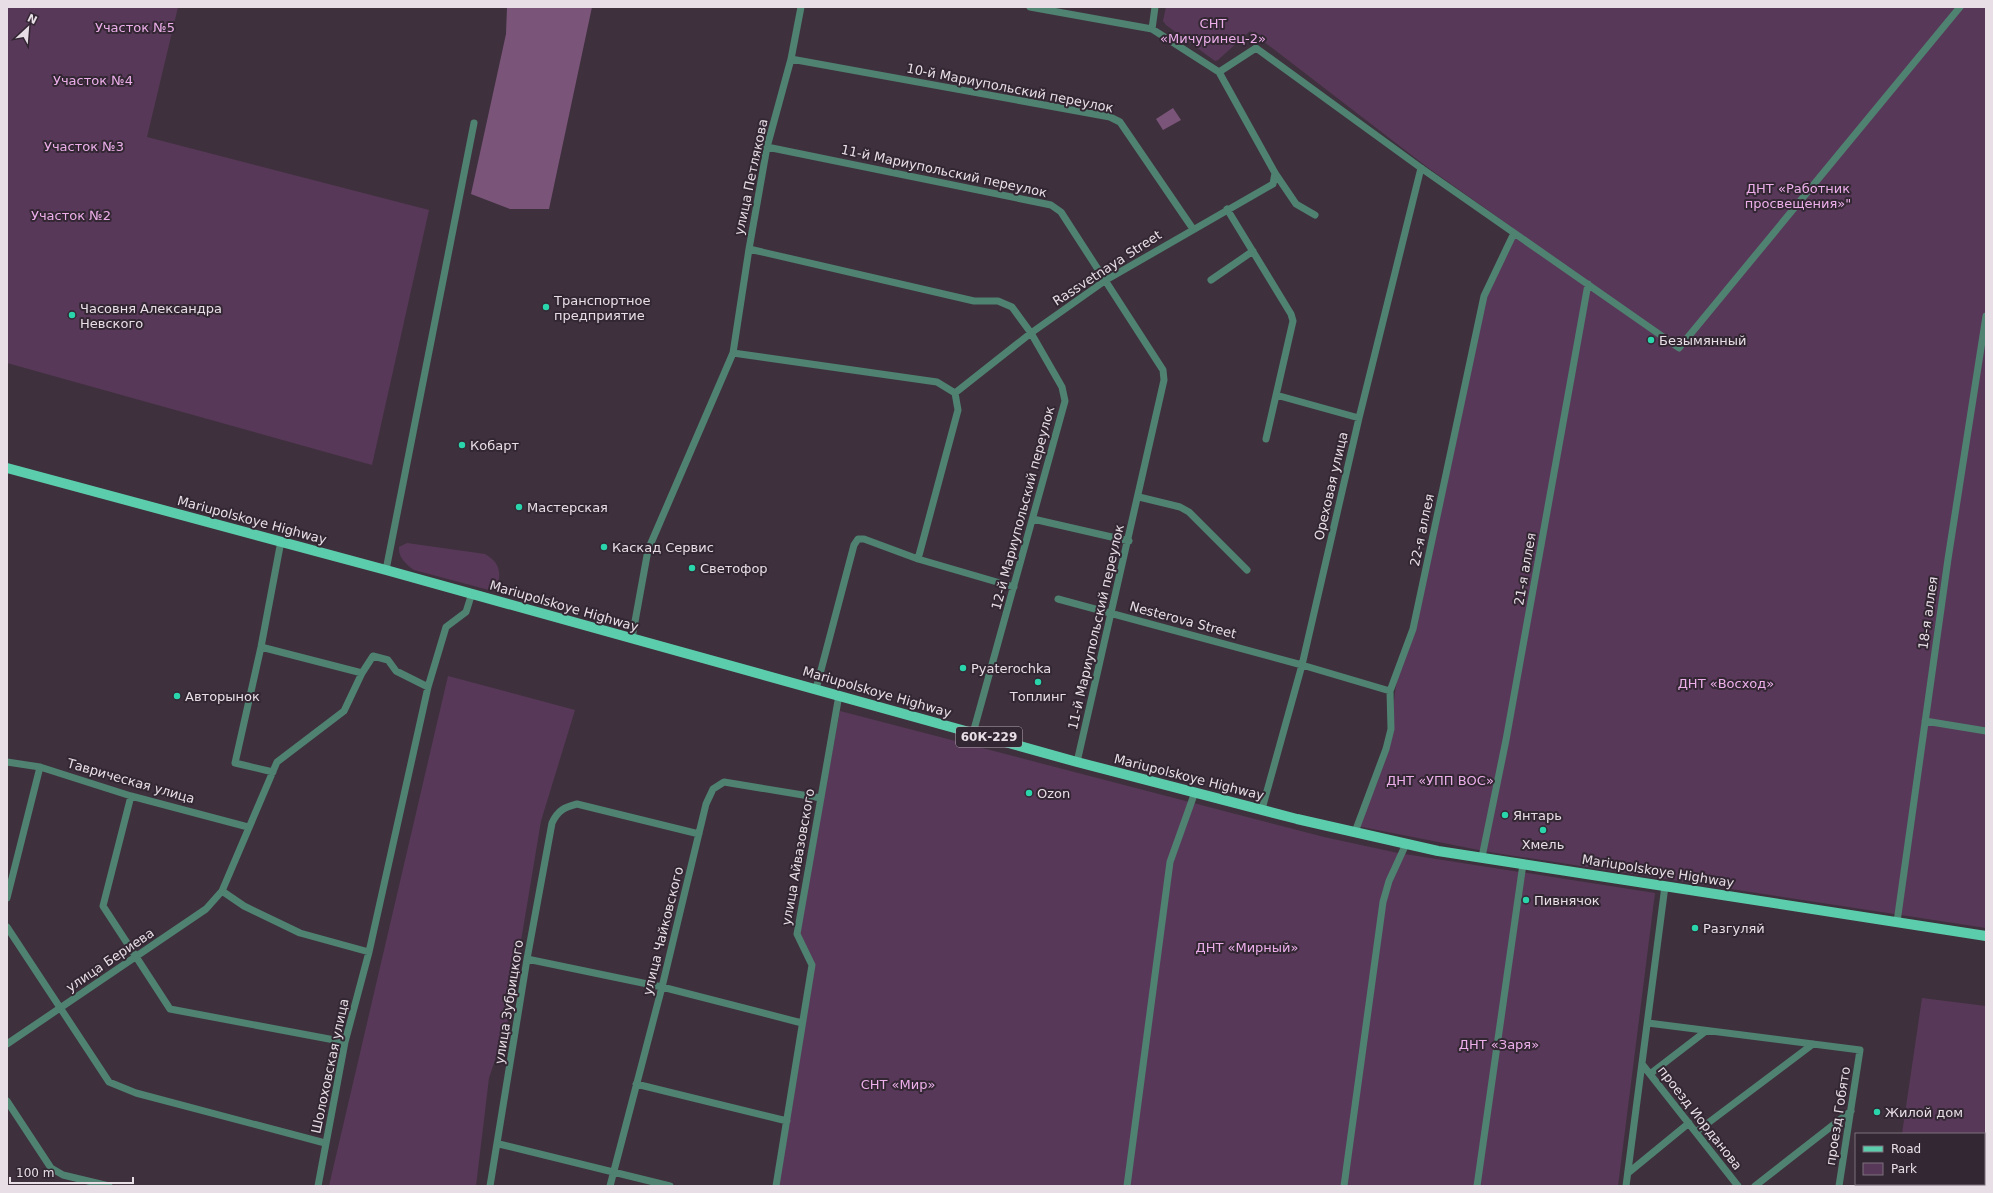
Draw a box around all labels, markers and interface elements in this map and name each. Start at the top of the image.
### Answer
north arrow [8,8,48,48]
text: N [25,12,39,27]
park label: СНТ «Мичуринец-2» [1160,16,1266,46]
park label: Участок №5 [95,20,175,35]
street label: 10-й Мариупольский переулок [905,61,1115,115]
park label: Участок №4 [53,73,133,88]
street label: улица Петлякова [731,118,771,236]
park label: Участок №3 [44,139,124,154]
street label: 11-й Мариупольский переулок [840,142,1049,200]
park label: ДНТ «Работник просвещения»" [1745,181,1851,211]
park label: Участок №2 [31,208,111,223]
street label: Rassvetnaya Street [1050,227,1164,309]
place label: Транспортное предприятие [553,293,651,323]
place label: Часовня Александра Невского [80,301,222,331]
marker: Транспортное предприятие [541,302,551,312]
marker: Часовня Александра Невского [67,310,77,320]
place label: Безымянный [1659,333,1746,348]
marker: Безымянный [1646,335,1656,345]
street label: 12-й Мариупольский переулок [989,404,1058,612]
street label: Ореховая улица [1311,430,1351,542]
place label: Кобарт [470,438,519,453]
marker: Кобарт [457,440,467,450]
street label: 22-я аллея [1407,492,1437,568]
street label: Mariupolskoye Highway [176,493,329,547]
place label: Мастерская [527,500,608,515]
marker: Мастерская [514,502,524,512]
street label: 11-й Мариупольский переулок [1065,523,1127,731]
street label: 21-я аллея [1511,531,1539,607]
place label: Каскад Сервис [612,540,714,555]
marker: Каскад Сервис [599,542,609,552]
place label: Светофор [700,561,768,576]
marker: Светофор [687,563,697,573]
street label: 18-я аллея [1915,576,1941,650]
street label: Mariupolskoye Highway [488,578,640,635]
street label: Nesterova Street [1128,599,1238,641]
place label: Pyaterochka [971,661,1051,676]
marker: Pyaterochka [958,663,968,673]
street label: Mariupolskoye Highway [801,664,953,721]
park label: ДНТ «Восход» [1678,676,1774,691]
marker: Топлинг [1033,677,1043,687]
place label: Авторынок [185,689,260,704]
place label: Топлинг [1009,689,1066,704]
marker: Авторынок [172,691,182,701]
road number: 60К-229 [956,727,1022,747]
street label: Mariupolskoye Highway [1112,751,1266,803]
street label: Таврическая улица [64,755,197,806]
park label: ДНТ «УПП ВОС» [1386,773,1494,788]
place label: Ozon [1037,786,1070,801]
street label: улица Айвазовского [779,787,817,927]
marker: Ozon [1024,788,1034,798]
place label: Янтарь [1513,808,1562,823]
marker: Янтарь [1500,810,1510,820]
marker: Хмель [1538,825,1548,835]
place label: Хмель [1522,837,1564,852]
street label: Mariupolskoye Highway [1581,852,1736,890]
street label: улица Чайковского [640,865,686,997]
place label: Пивнячок [1534,893,1600,908]
marker: Пивнячок [1521,895,1531,905]
place label: Разгуляй [1703,921,1765,936]
marker: Разгуляй [1690,923,1700,933]
street label: улица Бериева [63,925,157,995]
street label: улица Зубрицкого [492,939,526,1065]
park label: ДНТ «Мирный» [1195,940,1299,955]
street label: Шолоховская улица [308,997,352,1135]
park label: ДНТ «Заря» [1459,1037,1539,1052]
street label: проезд Иорданова [1655,1063,1745,1173]
street label: проезд Гобято [1823,1065,1853,1167]
park label: СНТ «Мир» [861,1077,935,1092]
place label: Жилой дом [1885,1105,1963,1120]
marker: Жилой дом [1872,1107,1882,1117]
legend [1855,1133,1985,1185]
text: Road [1891,1142,1921,1156]
scale bar [10,1159,133,1185]
text: Park [1891,1162,1917,1176]
text: 100 m [16,1166,54,1180]

